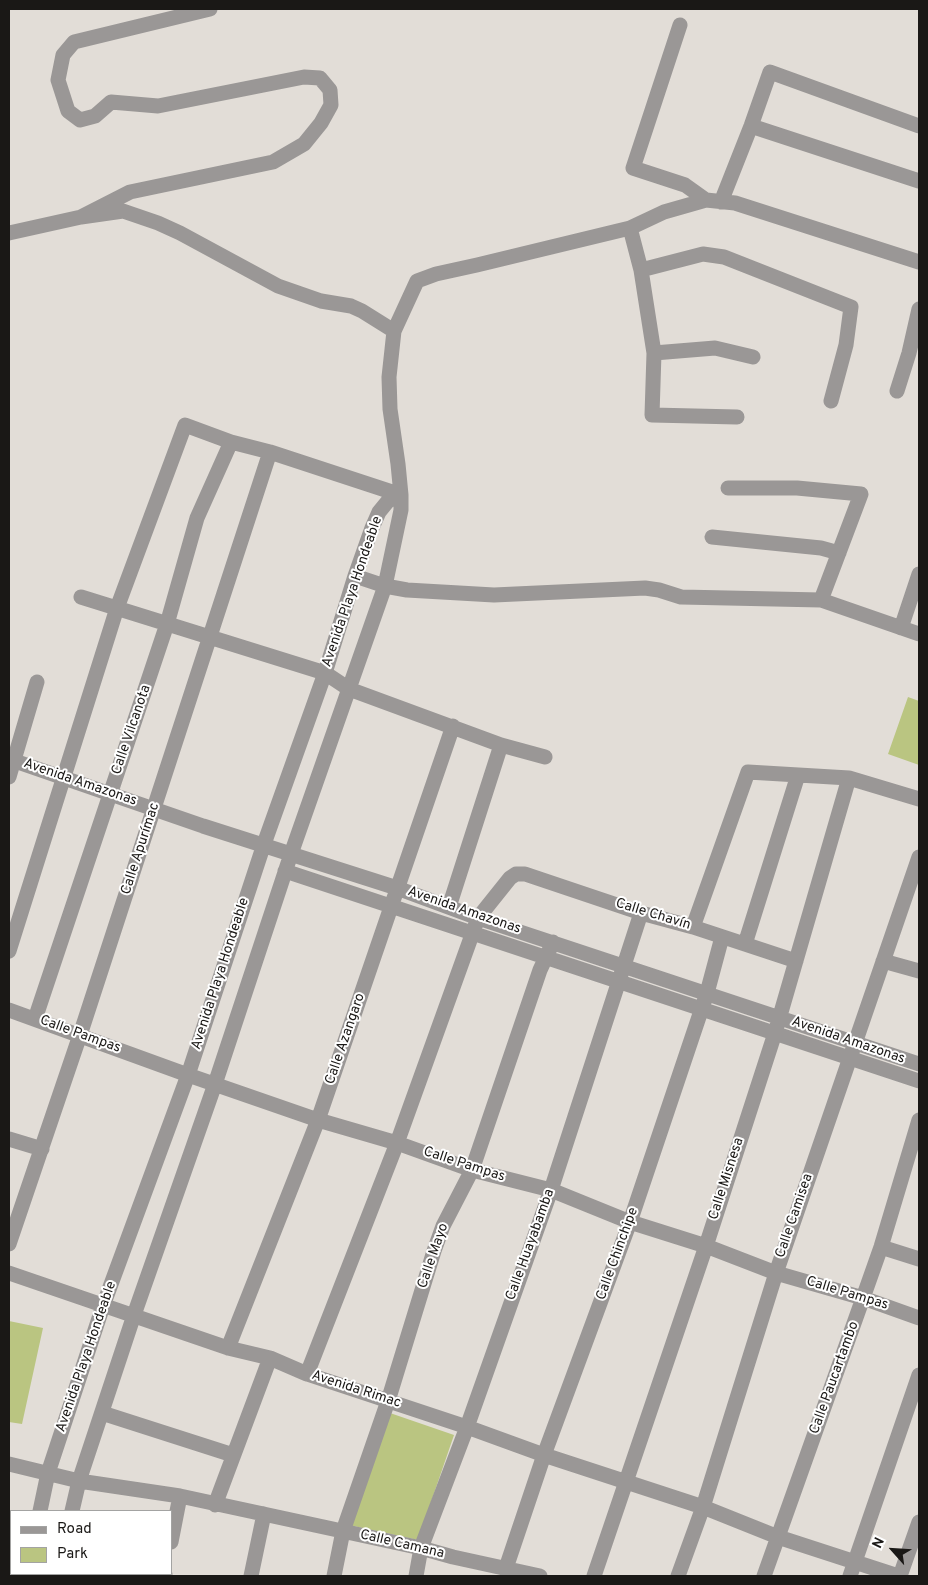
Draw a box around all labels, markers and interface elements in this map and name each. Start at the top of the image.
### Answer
street label: Avenida Playa Hondeable [319,514,387,670]
street label: Calle Vilcanota [109,683,155,777]
street label: Avenida Amazonas [21,756,139,810]
street label: Calle Apurímac [118,801,164,897]
street label: Avenida Amazonas [405,884,523,938]
street label: Avenida Playa Hondeable [189,896,253,1052]
street label: Calle Chavín [613,896,693,934]
street label: Calle Azangaro [323,991,369,1087]
street label: Calle Pampas [37,1013,123,1057]
street label: Avenida Amazonas [789,1014,907,1068]
street label: Calle Misnesa [706,1136,748,1222]
street label: Calle Pampas [421,1144,507,1186]
street label: Calle Camisea [773,1172,817,1260]
street label: Calle Huayabamba [503,1187,559,1303]
street label: Calle Chinchipe [593,1205,643,1303]
street label: Calle Mayo [415,1221,453,1291]
street label: Calle Pampas [804,1274,890,1314]
street label: Avenida Playa Hondeable [53,1279,121,1435]
street label: Calle Paucartambo [807,1319,863,1437]
street label: Avenida Rimac [309,1368,403,1412]
legend [10,1510,172,1575]
text: Road [57,1520,92,1539]
north arrow [868,1525,918,1575]
street label: Calle Camana [358,1527,446,1563]
text: N [869,1535,889,1551]
text: Park [57,1545,88,1564]

